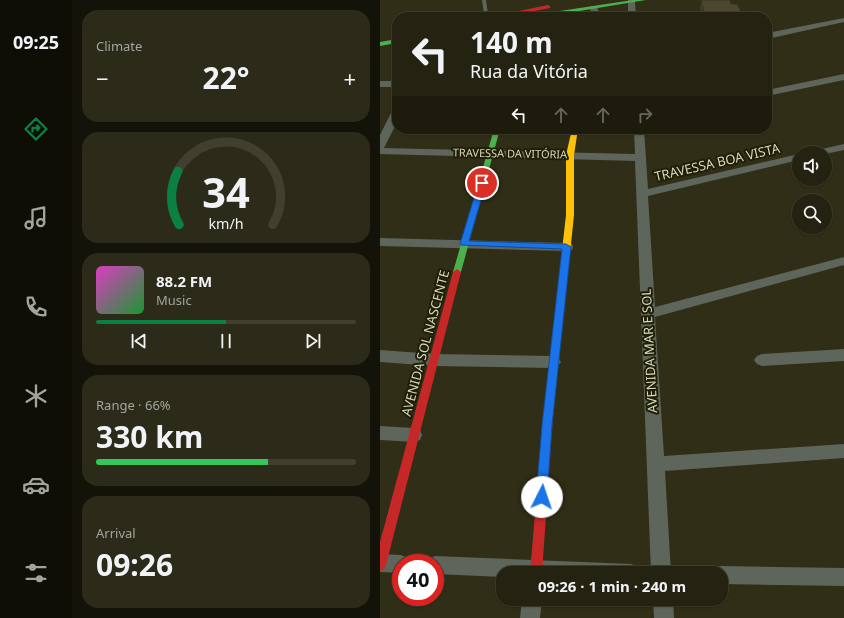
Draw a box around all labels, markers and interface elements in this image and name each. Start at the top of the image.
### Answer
text: 140 m [470,23,553,61]
icon: left [404,28,456,80]
text: 09:25 [13,30,59,54]
text: Climate [96,37,142,55]
text: 22° [202,57,250,98]
text: Rua da Vitória [470,59,588,83]
text: − [96,63,109,93]
text: + [343,63,356,93]
icon: left [508,104,530,126]
icon: ahead [550,104,572,126]
icon: ahead [592,104,614,126]
icon: right [634,104,656,126]
icon: directions [22,115,50,143]
street label: TRAVESSA BOA VISTA [653,139,782,185]
street label: TRAVESSA DA VITÓRIA [453,145,568,162]
map controls [792,146,832,234]
button: sound [792,146,832,186]
text: 34 [202,164,250,220]
pin [465,166,499,200]
icon: arrive [471,172,493,194]
button: search [792,194,832,234]
icon: music [22,204,50,232]
text: km/h [208,214,244,233]
street label: AVENIDA SOL NASCENTE [397,268,453,418]
text: 88.2 FM [156,271,212,291]
street label: AVENIDA MAR E SOL [637,288,661,414]
text: Music [156,291,192,309]
icon: phone [22,293,50,321]
icon: previous [128,330,150,352]
icon: pause [215,330,237,352]
icon: next [302,330,324,352]
icon: climate [22,382,50,410]
text: Range · 66% [96,396,171,414]
text: 330 km [96,416,203,457]
icon: car [22,471,50,499]
position arrow [521,476,563,518]
text: Arrival [96,524,136,542]
text: 09:26 [96,544,173,585]
speed limit sign: 40 [392,554,444,606]
icon: filters [22,559,50,587]
text: 09:26 · 1 min · 240 m [538,576,686,596]

